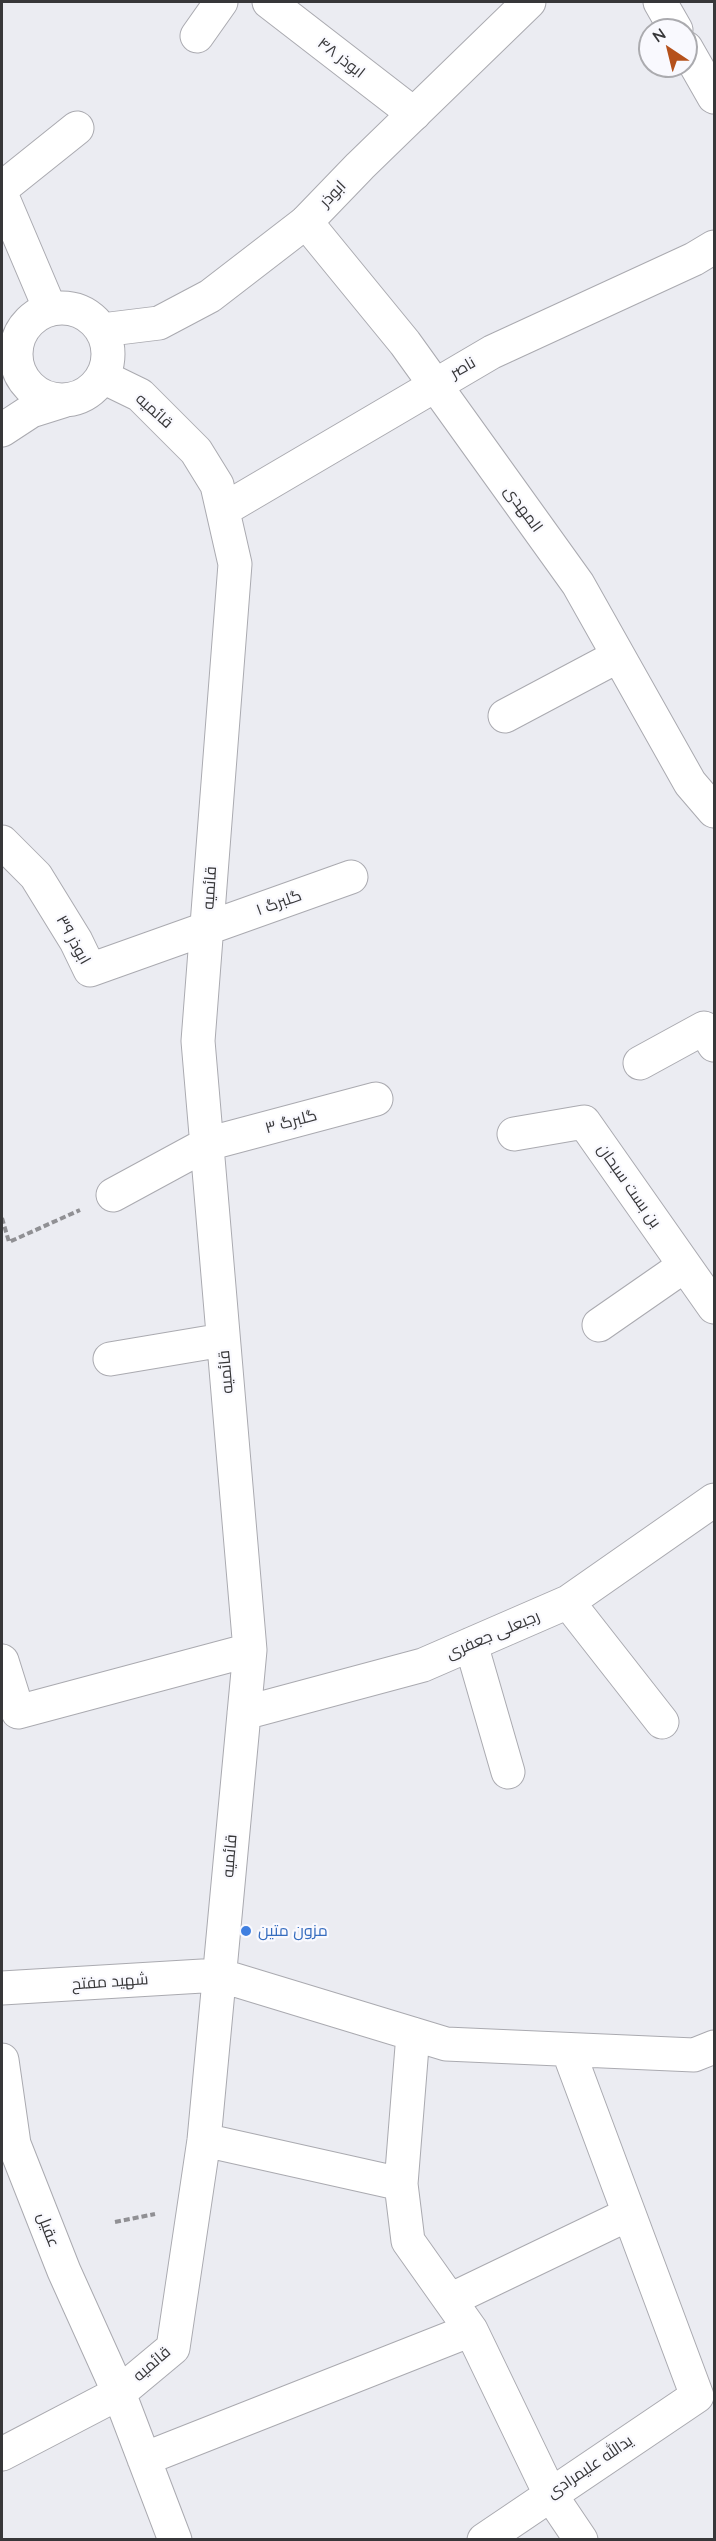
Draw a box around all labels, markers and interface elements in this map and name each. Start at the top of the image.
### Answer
north arrow [638,18,698,78]
text: N [648,23,669,46]
street label: ابوذر ۴۸ [314,34,368,82]
street label: ابوذر [316,177,350,211]
street label: ناصر [447,353,479,383]
street label: قائمیه [131,389,177,433]
street label: المهدی [500,482,546,536]
street label: قائمیه [199,866,221,910]
street label: گلبرگ ۱ [254,886,304,920]
street label: ابوذر ۳۹ [52,912,94,968]
street label: گلبرگ ۳ [263,1106,319,1138]
street label: بن بست سبحان [593,1140,665,1232]
street label: قائمیه [215,1350,237,1394]
street label: رجبعلی جعفری [443,1607,543,1663]
street label: قائمیه [219,1834,241,1878]
place label: مزون متین [258,1921,328,1941]
marker: مزون متین [239,1924,253,1938]
street label: شهید مفتح [71,1970,149,1994]
street label: عقیل [33,2210,63,2250]
street label: قائمیه [129,2342,175,2386]
street label: یدالله علیمرادی [543,2431,637,2503]

